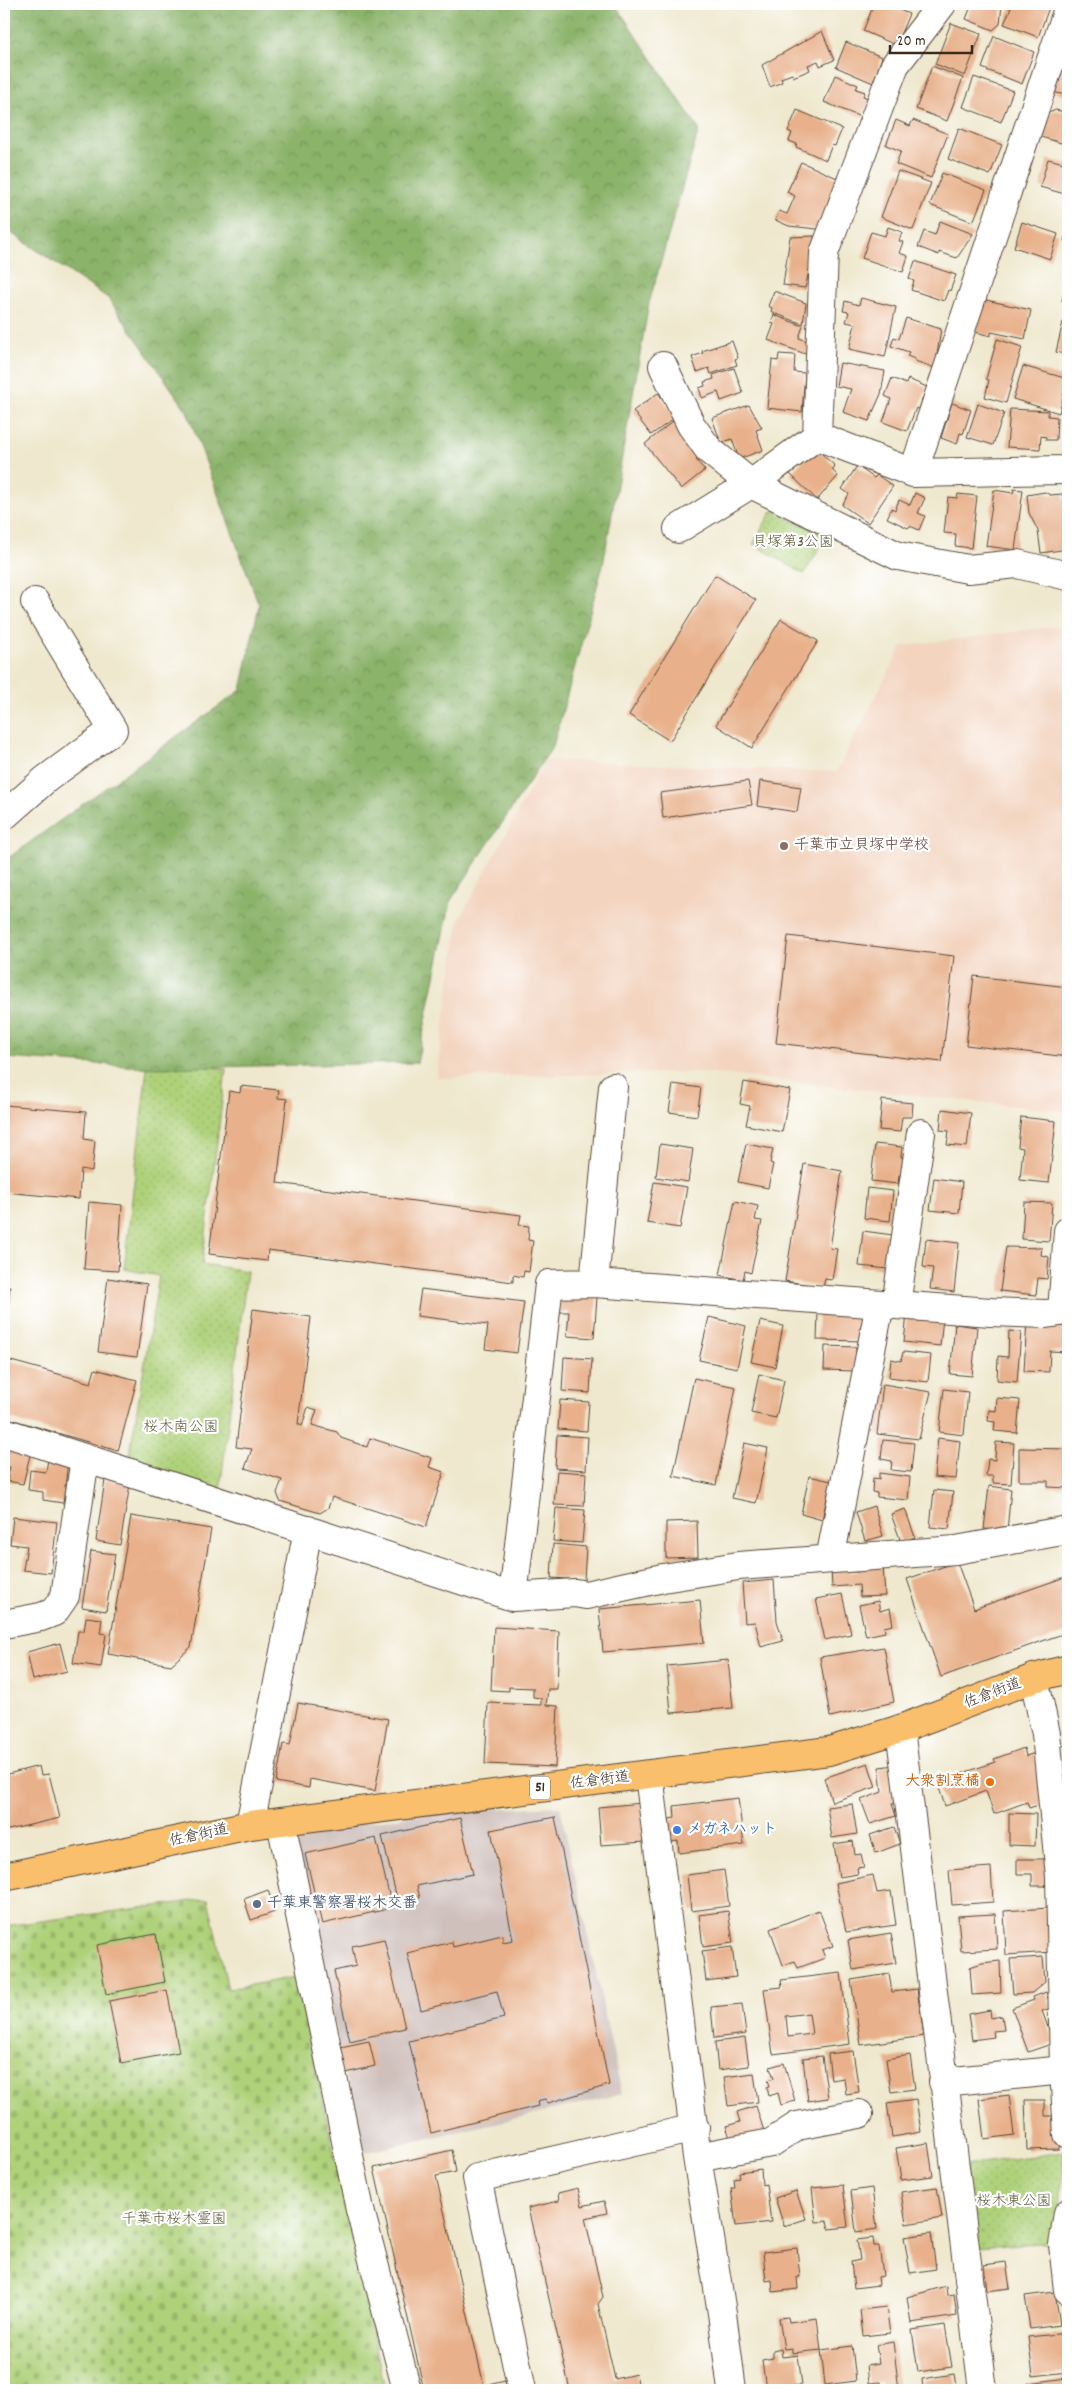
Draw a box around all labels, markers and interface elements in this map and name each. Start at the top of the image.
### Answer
scale bar [890,22,972,54]
text: 20 m [897,31,925,53]
park label: 貝塚第3公園 [752,532,834,554]
place label: 千葉市立貝塚中学校 [794,835,929,857]
marker: 千葉市立貝塚中学校 [778,840,790,852]
park label: 桜木南公園 [143,1417,219,1439]
street label: 佐倉街道 [961,1673,1025,1715]
street label: 佐倉街道 [569,1766,631,1796]
place label: 大衆割烹橘 [905,1771,980,1793]
road number: 51 [530,1776,550,1800]
marker: 大衆割烹橘 [984,1776,996,1788]
street label: 佐倉街道 [167,1819,231,1853]
place label: メガネハット [687,1819,777,1841]
marker: メガネハット [671,1824,683,1836]
place label: 千葉東警察署桜木交番 [267,1893,417,1915]
marker: 千葉東警察署桜木交番 [251,1898,263,1910]
park label: 桜木東公園 [976,2191,1052,2213]
park label: 千葉市桜木霊園 [121,2209,227,2231]

